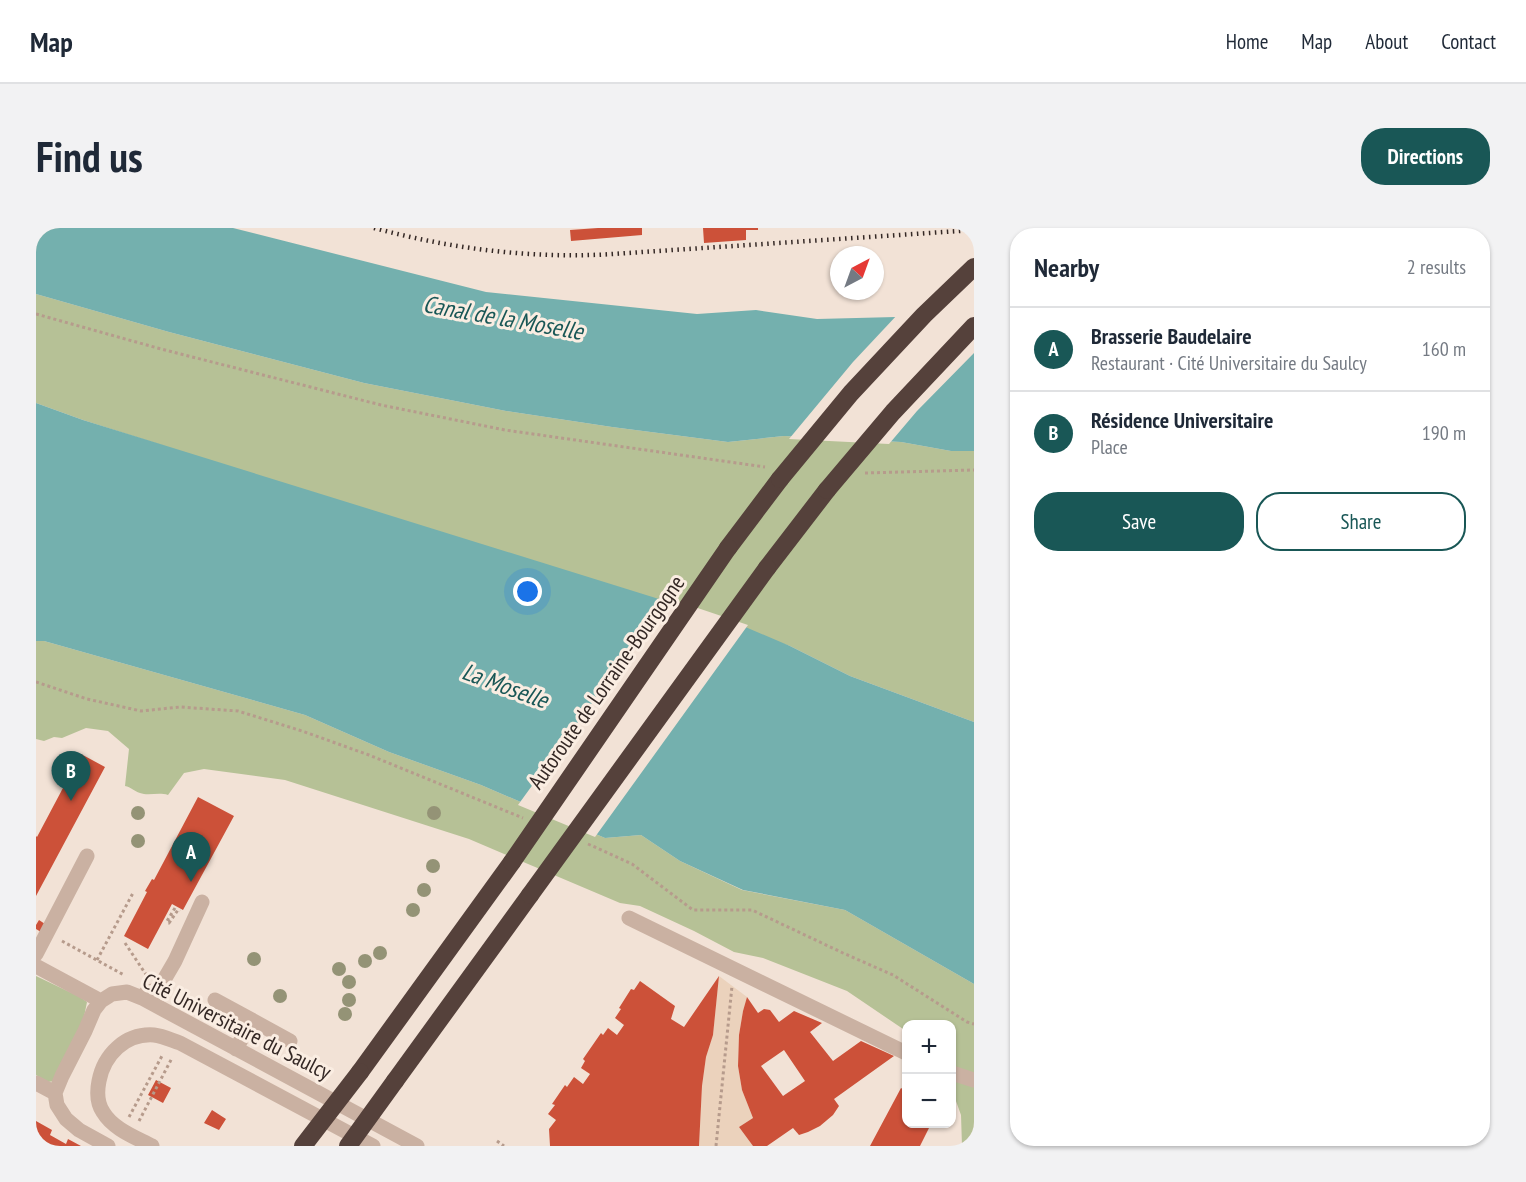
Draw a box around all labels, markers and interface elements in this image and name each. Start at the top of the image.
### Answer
text: Map [30,23,73,60]
text: Home [1226,28,1268,55]
text: Map [1301,28,1332,55]
text: About [1365,28,1408,55]
text: Contact [1441,28,1496,55]
button: Directions [1361,128,1490,185]
text: Find us [36,129,143,184]
north arrow [830,246,884,300]
text: Nearby [1034,251,1099,284]
text: 2 results [1407,254,1466,280]
water label: Canal de la Moselle [421,288,587,347]
text: Brasserie Baudelaire [1091,322,1252,350]
text: A [1048,336,1059,362]
text: 160 m [1422,336,1466,362]
text: Restaurant · Cité Universitaire du Saulcy [1091,350,1367,376]
text: Résidence Universitaire [1091,406,1273,434]
text: B [1049,420,1058,446]
text: 190 m [1422,420,1466,446]
text: Place [1091,434,1128,460]
button: Save [1034,492,1244,551]
button: Share [1256,492,1466,551]
street label: Autoroute de Lorraine-Bourgogne [522,570,690,794]
your location [513,577,542,606]
water label: La Moselle [458,656,554,716]
pin: B [51,752,90,801]
pin: A [172,832,210,882]
street label: Cité Universitaire du Saulcy [138,966,337,1086]
map controls [902,1020,956,1128]
button: + [902,1020,956,1074]
button: − [902,1074,956,1128]

